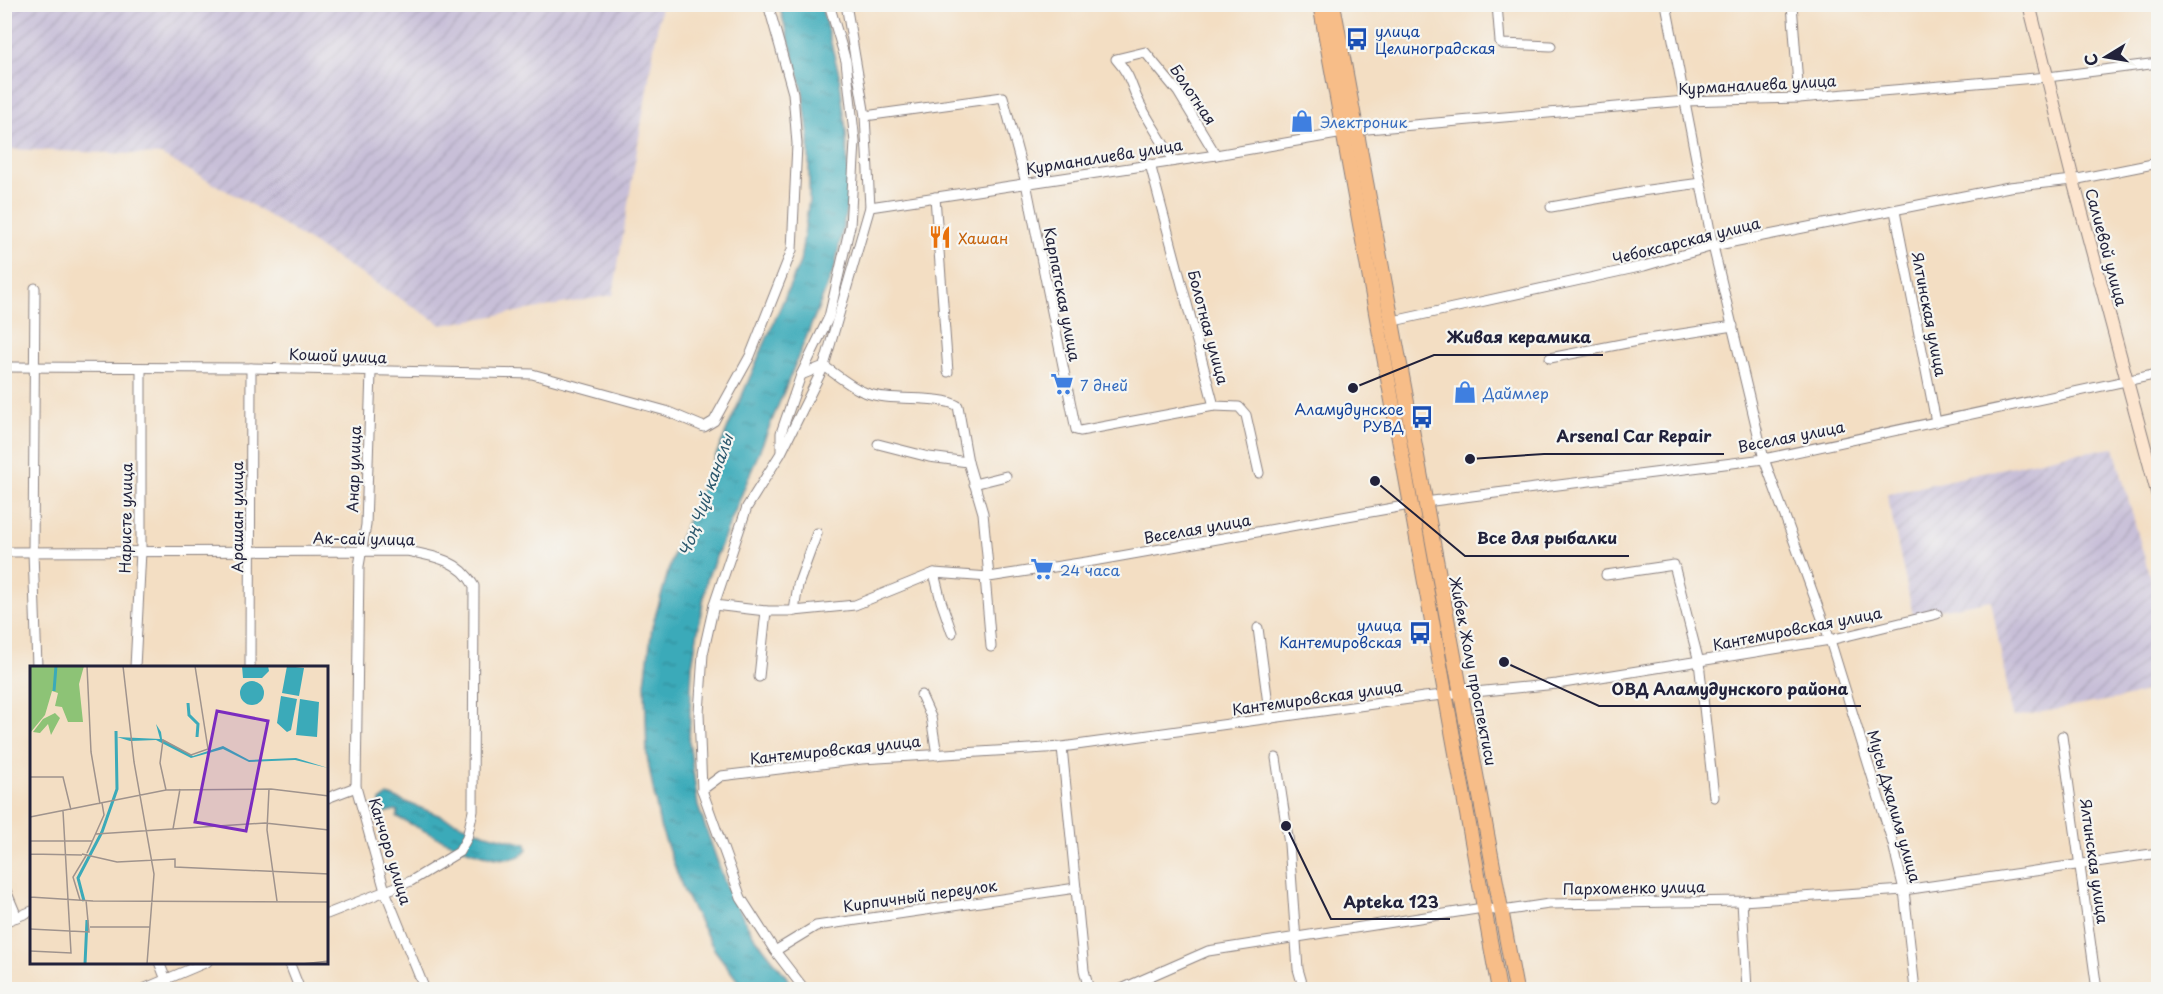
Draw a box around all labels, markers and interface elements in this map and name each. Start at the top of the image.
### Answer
place label: улица Целиноградская [1375,19,1496,59]
bus stop icon: улица Целиноградская [1344,26,1370,52]
north arrow [2076,27,2136,87]
text: С [2077,52,2103,68]
street label: Болотная [1165,59,1223,129]
street label: Курманалиева улица [1677,68,1837,100]
shop icon: Электроник [1289,108,1315,134]
place label: Электроник [1320,110,1407,133]
street label: Курманалиева улица [1024,132,1185,180]
street label: Салиевой улица [2080,186,2134,309]
street label: Чебоксарская улица [1610,210,1763,270]
restaurant icon: Хашан [927,224,953,250]
street label: Карпатская улица [1039,225,1087,363]
place label: Хашан [958,226,1008,249]
street label: Ялтинская улица [1907,250,1953,379]
street label: Болотная улица [1183,267,1235,387]
callout: Живая керамика [1434,321,1603,355]
text: Живая керамика [1446,324,1592,348]
street label: Кошой улица [289,342,388,368]
supermarket icon: 7 дней [1049,371,1075,397]
place label: 7 дней [1080,373,1128,396]
shop icon: Даймлер [1452,379,1478,405]
place label: Даймлер [1482,381,1549,404]
place label: Аламудунское РУВД [1294,397,1404,437]
bus stop icon: Аламудунское РУВД [1409,404,1435,430]
street label: Веселая улица [1736,414,1847,458]
callout: Arsenal Car Repair [1544,420,1724,454]
text: Arsenal Car Repair [1557,423,1712,447]
street label: Анар улица [340,425,366,513]
water label: Чоң Чүй каналы [672,429,739,560]
street label: Арашан улица [225,461,248,573]
street label: Наристе улица [113,462,137,574]
street label: Веселая улица [1142,507,1253,549]
callout: Все для рыбалки [1465,522,1629,556]
text: Все для рыбалки [1477,525,1617,549]
street label: Ак-сай улица [313,526,416,550]
supermarket icon: 24 часа [1029,556,1055,582]
place label: 24 часа [1060,558,1120,581]
street label: Жибек Жолу проспектиси [1444,574,1504,768]
street label: Кантемировская улица [1710,600,1884,656]
place label: улица Кантемировская [1279,613,1403,653]
bus stop icon: улица Кантемировская [1407,620,1433,646]
inset map [30,666,328,964]
callout: ОВД Аламудунского района [1599,672,1861,706]
street label: Кантемировская улица [1230,674,1404,720]
text: ОВД Аламудунского района [1612,676,1849,700]
street label: Мусы Джалиля улица [1862,727,1928,885]
street label: Кантемировская улица [748,729,922,769]
street label: Канчоро улица [364,794,418,908]
street label: Ялтинская улица [2075,797,2115,926]
street label: Кирпичный переулок [842,873,998,917]
street label: Пархоменко улица [1563,874,1706,900]
callout: Apteka 123 [1331,885,1450,919]
text: Apteka 123 [1343,889,1439,913]

